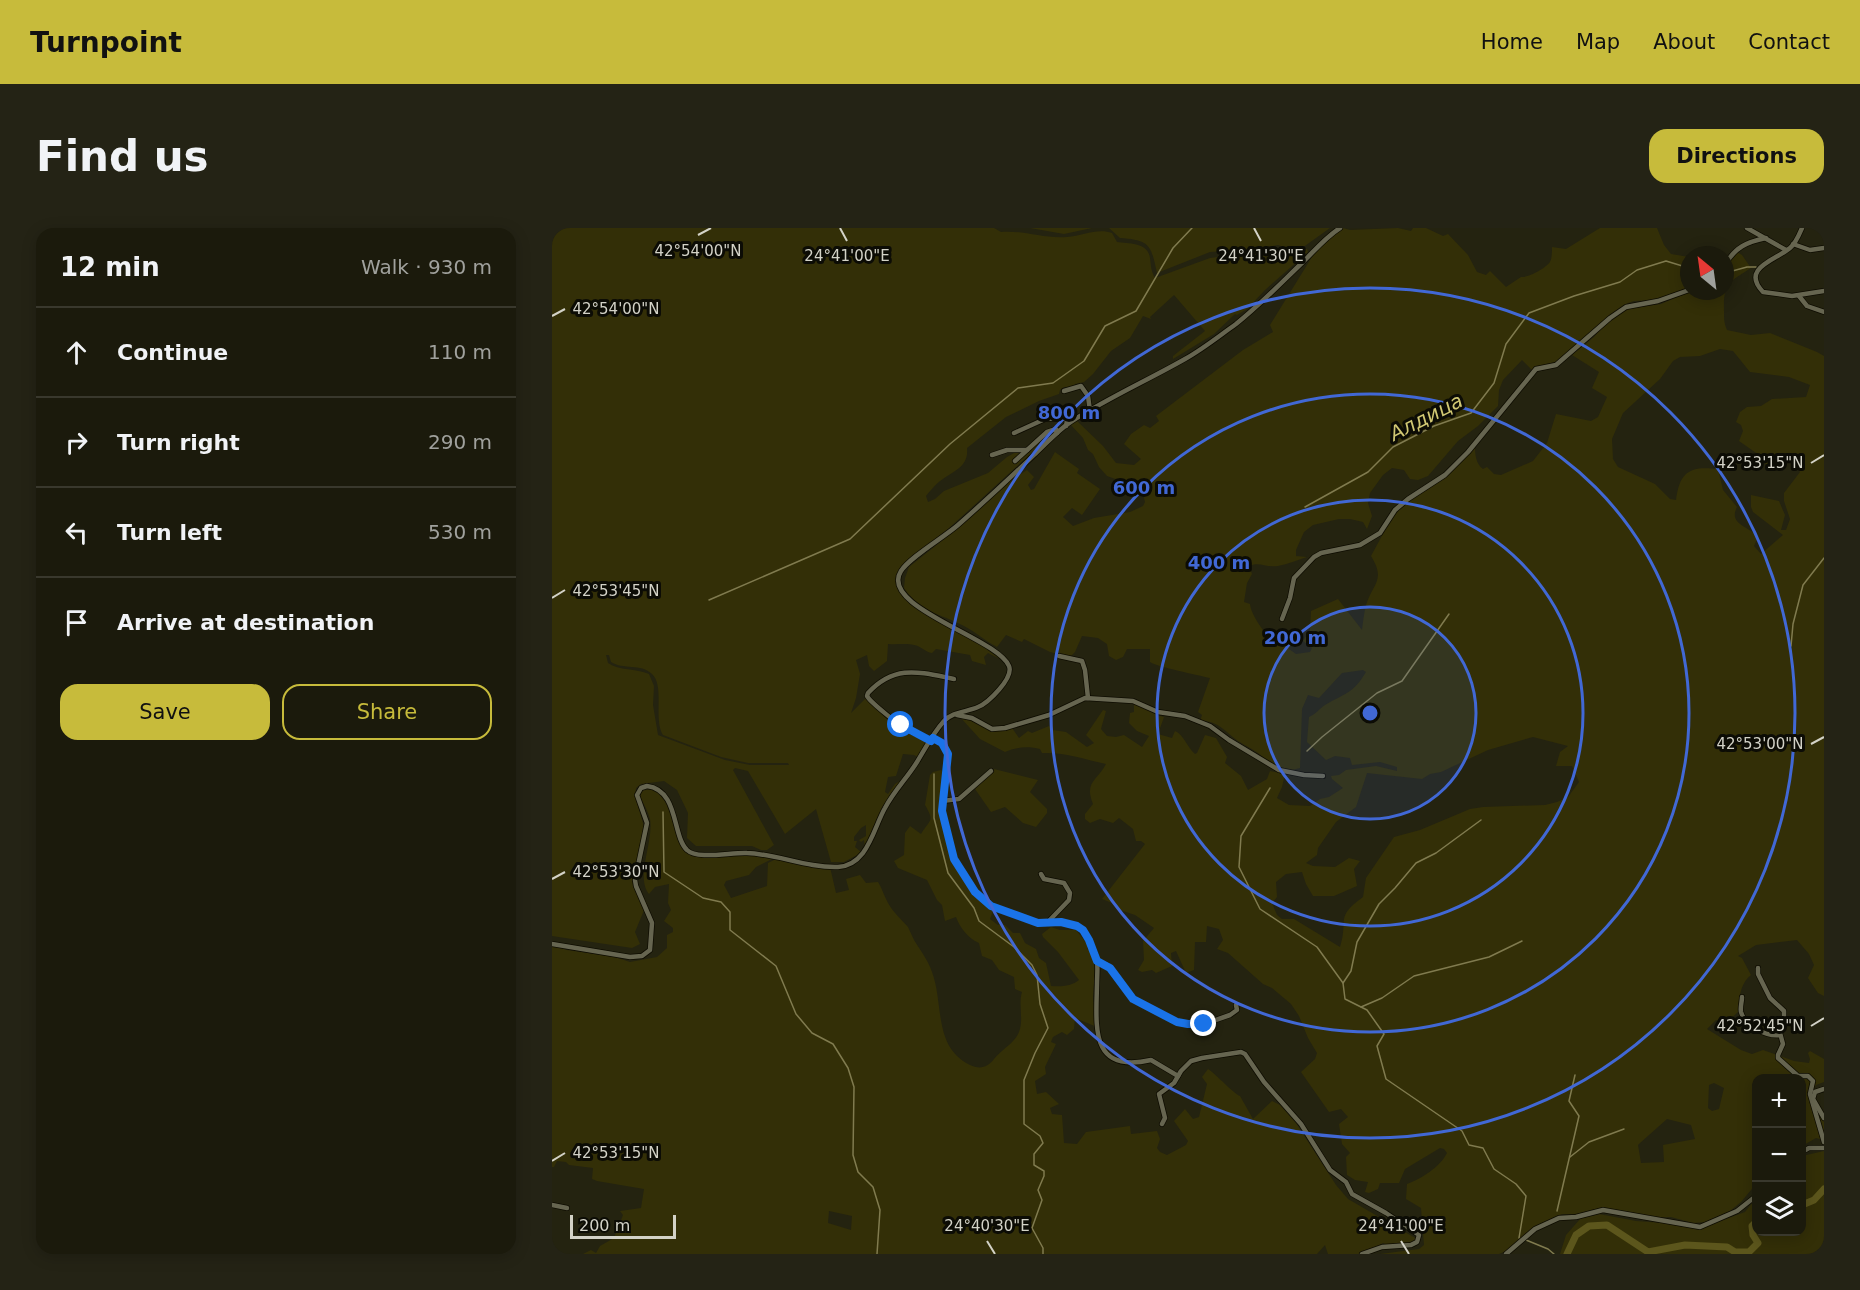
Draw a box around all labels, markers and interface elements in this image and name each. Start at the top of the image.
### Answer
text: Turnpoint [30,26,182,59]
text: Home [1481,30,1543,54]
text: Map [1576,30,1620,54]
text: About [1653,30,1715,54]
text: Contact [1748,30,1830,54]
button: Directions [1649,129,1824,183]
text: Find us [36,132,209,181]
text: 42°54'00"N [654,242,742,260]
north arrow [1680,246,1734,300]
text: 24°41'00"E [804,247,890,265]
text: 24°41'30"E [1218,247,1304,265]
text: 12 min [60,252,160,282]
text: Walk · 930 m [361,255,492,279]
text: 42°54'00"N [572,300,660,318]
icon: ahead [60,336,93,369]
text: Continue [117,340,228,365]
text: 110 m [428,340,492,364]
water label: Алдица [1383,388,1467,447]
text: 800 m [1038,402,1100,423]
icon: right [60,426,93,459]
text: Turn right [117,430,240,455]
text: 290 m [428,430,492,454]
text: 42°53'15"N [1716,454,1804,472]
text: 600 m [1113,477,1175,498]
icon: left [60,516,93,549]
text: Turn left [117,520,222,545]
text: 530 m [428,520,492,544]
text: 400 m [1188,552,1250,573]
text: 42°53'45"N [572,582,660,600]
icon: arrive [60,606,93,639]
text: Arrive at destination [117,610,374,635]
text: 200 m [1264,627,1326,648]
button: Save [60,684,270,740]
button: Share [282,684,492,740]
centre of rings [1360,703,1380,723]
route start [887,711,913,737]
text: 42°53'00"N [1716,735,1804,753]
text: 42°53'30"N [572,863,660,881]
route end [1190,1010,1216,1036]
text: 42°52'45"N [1716,1017,1804,1035]
map controls [1752,1074,1806,1236]
button: + [1752,1074,1806,1128]
button: − [1752,1128,1806,1182]
text: 42°53'15"N [572,1144,660,1162]
button: layers [1752,1182,1806,1236]
scale bar [570,1212,676,1240]
text: 200 m [579,1216,630,1235]
text: 24°40'30"E [944,1217,1030,1235]
text: 24°41'00"E [1358,1217,1444,1235]

